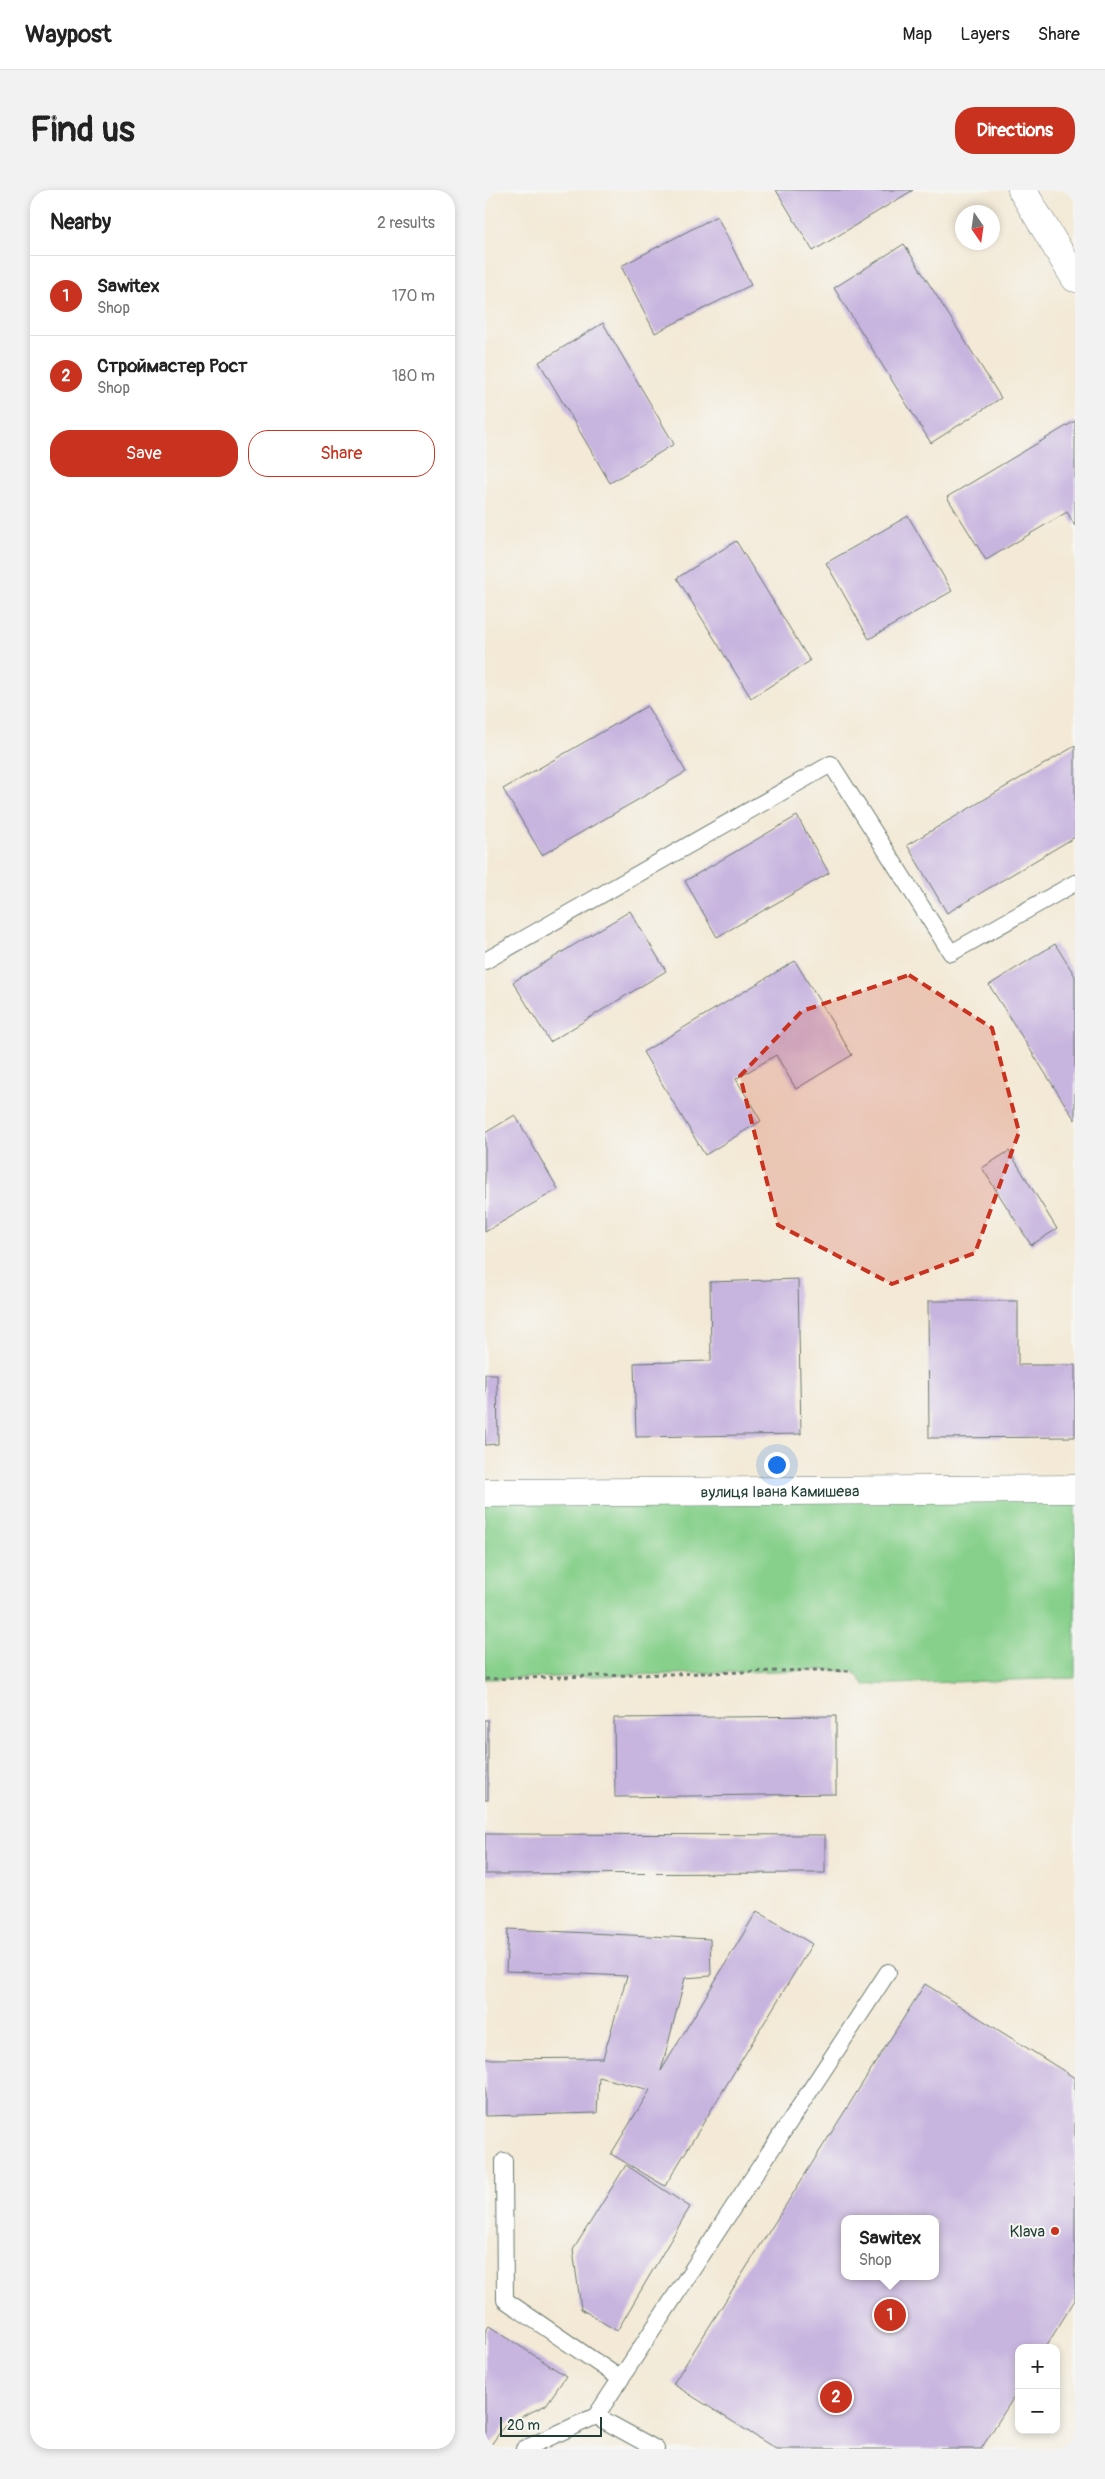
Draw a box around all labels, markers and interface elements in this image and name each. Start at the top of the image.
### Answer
text: Waypost [25,20,112,49]
text: Map [903,23,932,46]
text: Layers [960,23,1010,46]
text: Share [1038,23,1080,46]
button: Directions [955,107,1075,154]
text: Find us [30,108,135,152]
north arrow [955,205,1000,250]
text: Nearby [50,209,111,236]
text: 2 results [377,213,435,233]
text: Sawitex [97,274,160,298]
text: 1 [63,286,69,306]
text: 170 m [392,286,435,306]
text: Shop [97,298,130,318]
text: Строймастер Рост [97,354,248,378]
text: 2 [62,366,70,386]
text: 180 m [392,366,435,386]
text: Shop [97,378,130,398]
button: Save [50,430,238,477]
button: Share [248,430,435,477]
your location [764,1452,790,1478]
street label: вулиця Івана Камишева [700,1481,860,1503]
popup [841,2215,939,2280]
place label: Klava [1009,2222,1045,2242]
marker: Klava [1049,2225,1061,2237]
text: Sawitex [859,2226,921,2250]
text: Shop [859,2250,892,2270]
pin: 1 [874,2296,906,2334]
map controls [1015,2344,1060,2434]
button: + [1015,2344,1060,2389]
pin: 2 [820,2378,852,2416]
button: − [1015,2389,1060,2434]
scale bar [500,2414,603,2437]
text: 20 m [507,2417,540,2434]

